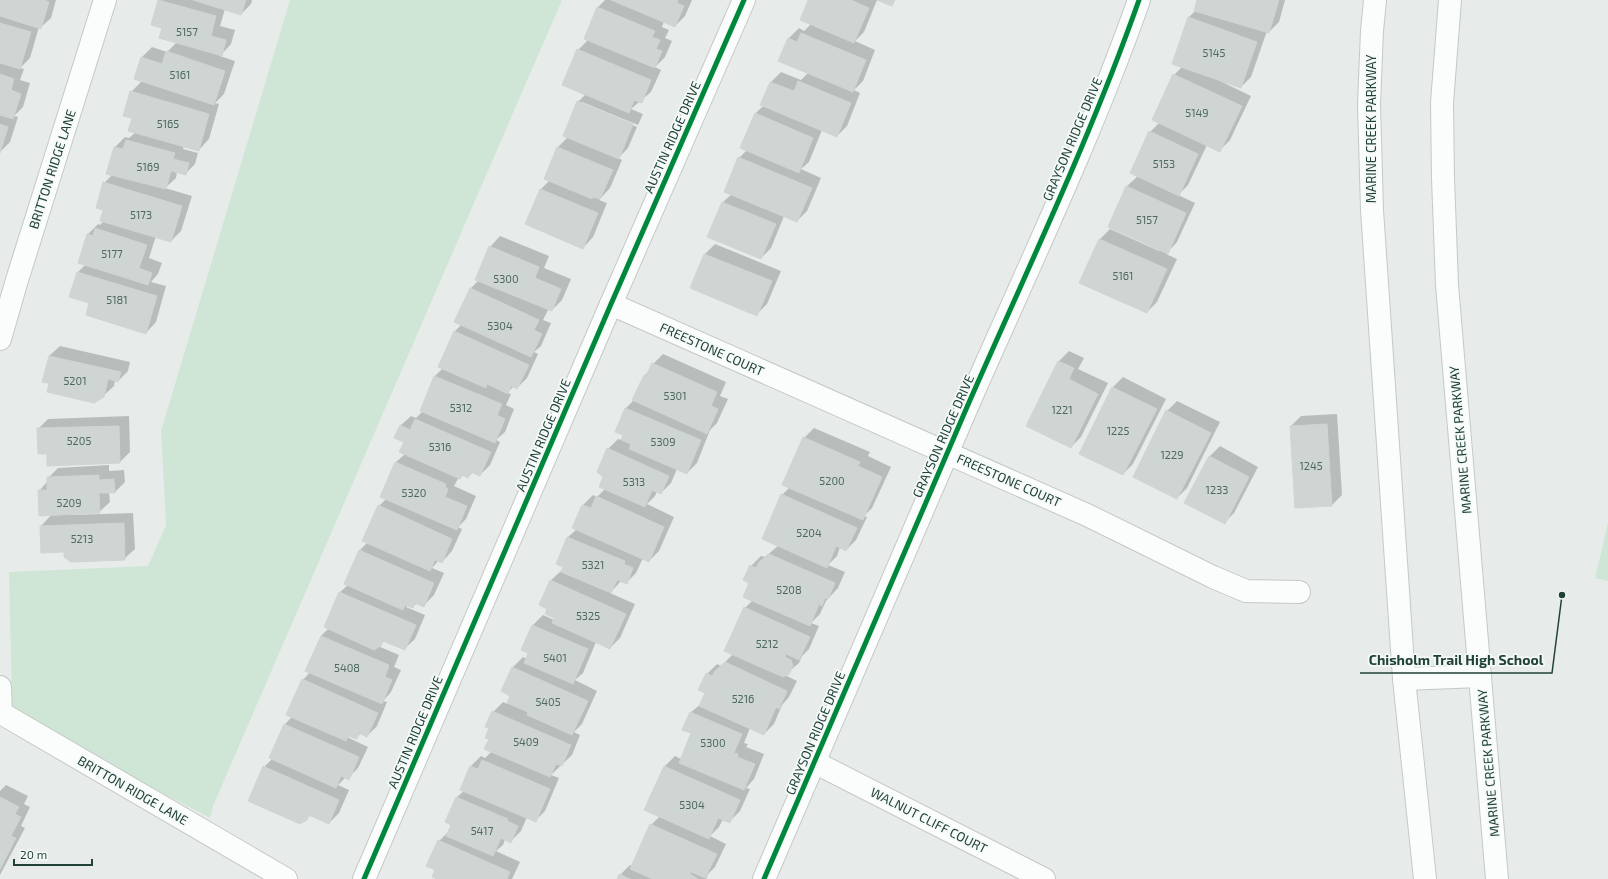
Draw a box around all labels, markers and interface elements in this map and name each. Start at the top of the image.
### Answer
house number: 5157 [176,25,198,38]
house number: 5145 [1203,46,1226,59]
street label: MARINE CREEK PARKWAY [1363,54,1379,203]
house number: 5161 [170,68,190,81]
street label: GRAYSON RIDGE DRIVE [1039,75,1105,203]
street label: AUSTIN RIDGE DRIVE [640,79,704,195]
house number: 5149 [1185,106,1209,119]
street label: BRITTON RIDGE LANE [25,107,79,231]
house number: 5165 [157,117,179,130]
house number: 5153 [1153,157,1175,170]
house number: 5169 [137,160,159,173]
house number: 5173 [130,208,152,221]
house number: 5157 [1136,213,1158,226]
house number: 5177 [101,247,123,260]
house number: 5161 [1113,269,1133,282]
house number: 5300 [493,272,519,285]
house number: 5181 [106,293,128,306]
house number: 5304 [487,319,513,332]
street label: FREESTONE COURT [657,319,767,379]
street label: MARINE CREEK PARKWAY [1446,365,1474,515]
street label: GRAYSON RIDGE DRIVE [909,372,977,500]
house number: 5201 [63,374,87,387]
street label: AUSTIN RIDGE DRIVE [512,376,574,494]
house number: 5301 [663,389,687,402]
house number: 5312 [450,401,472,414]
house number: 1221 [1051,403,1073,416]
house number: 1225 [1107,424,1129,437]
house number: 5205 [67,434,91,447]
house number: 5309 [651,435,675,448]
house number: 5316 [429,440,451,453]
house number: 1229 [1160,448,1184,461]
street label: FREESTONE COURT [954,450,1064,510]
house number: 1245 [1299,459,1323,472]
house number: 5200 [819,474,845,487]
house number: 5313 [623,475,645,488]
house number: 1233 [1206,483,1228,496]
house number: 5320 [402,486,426,499]
house number: 5209 [56,496,82,509]
house number: 5204 [796,526,822,539]
house number: 5213 [71,532,93,545]
house number: 5321 [582,558,604,571]
house number: 5208 [776,583,802,596]
house number: 5325 [576,609,600,622]
house number: 5212 [756,637,778,650]
callout: Chisholm Trail High School [1360,647,1552,673]
house number: 5401 [543,651,567,664]
text: Chisholm Trail High School [1369,651,1544,668]
house number: 5408 [334,661,360,674]
street label: GRAYSON RIDGE DRIVE [782,669,848,797]
street label: AUSTIN RIDGE DRIVE [384,673,446,791]
street label: MARINE CREEK PARKWAY [1474,688,1502,838]
house number: 5216 [732,692,754,705]
house number: 5405 [535,695,561,708]
house number: 5409 [513,735,539,748]
house number: 5300 [700,736,726,749]
street label: BRITTON RIDGE LANE [75,752,191,828]
street label: WALNUT CLIFF COURT [868,784,991,857]
house number: 5304 [679,798,705,811]
house number: 5417 [471,824,494,837]
scale bar [14,841,92,867]
text: 20 m [20,847,47,861]

